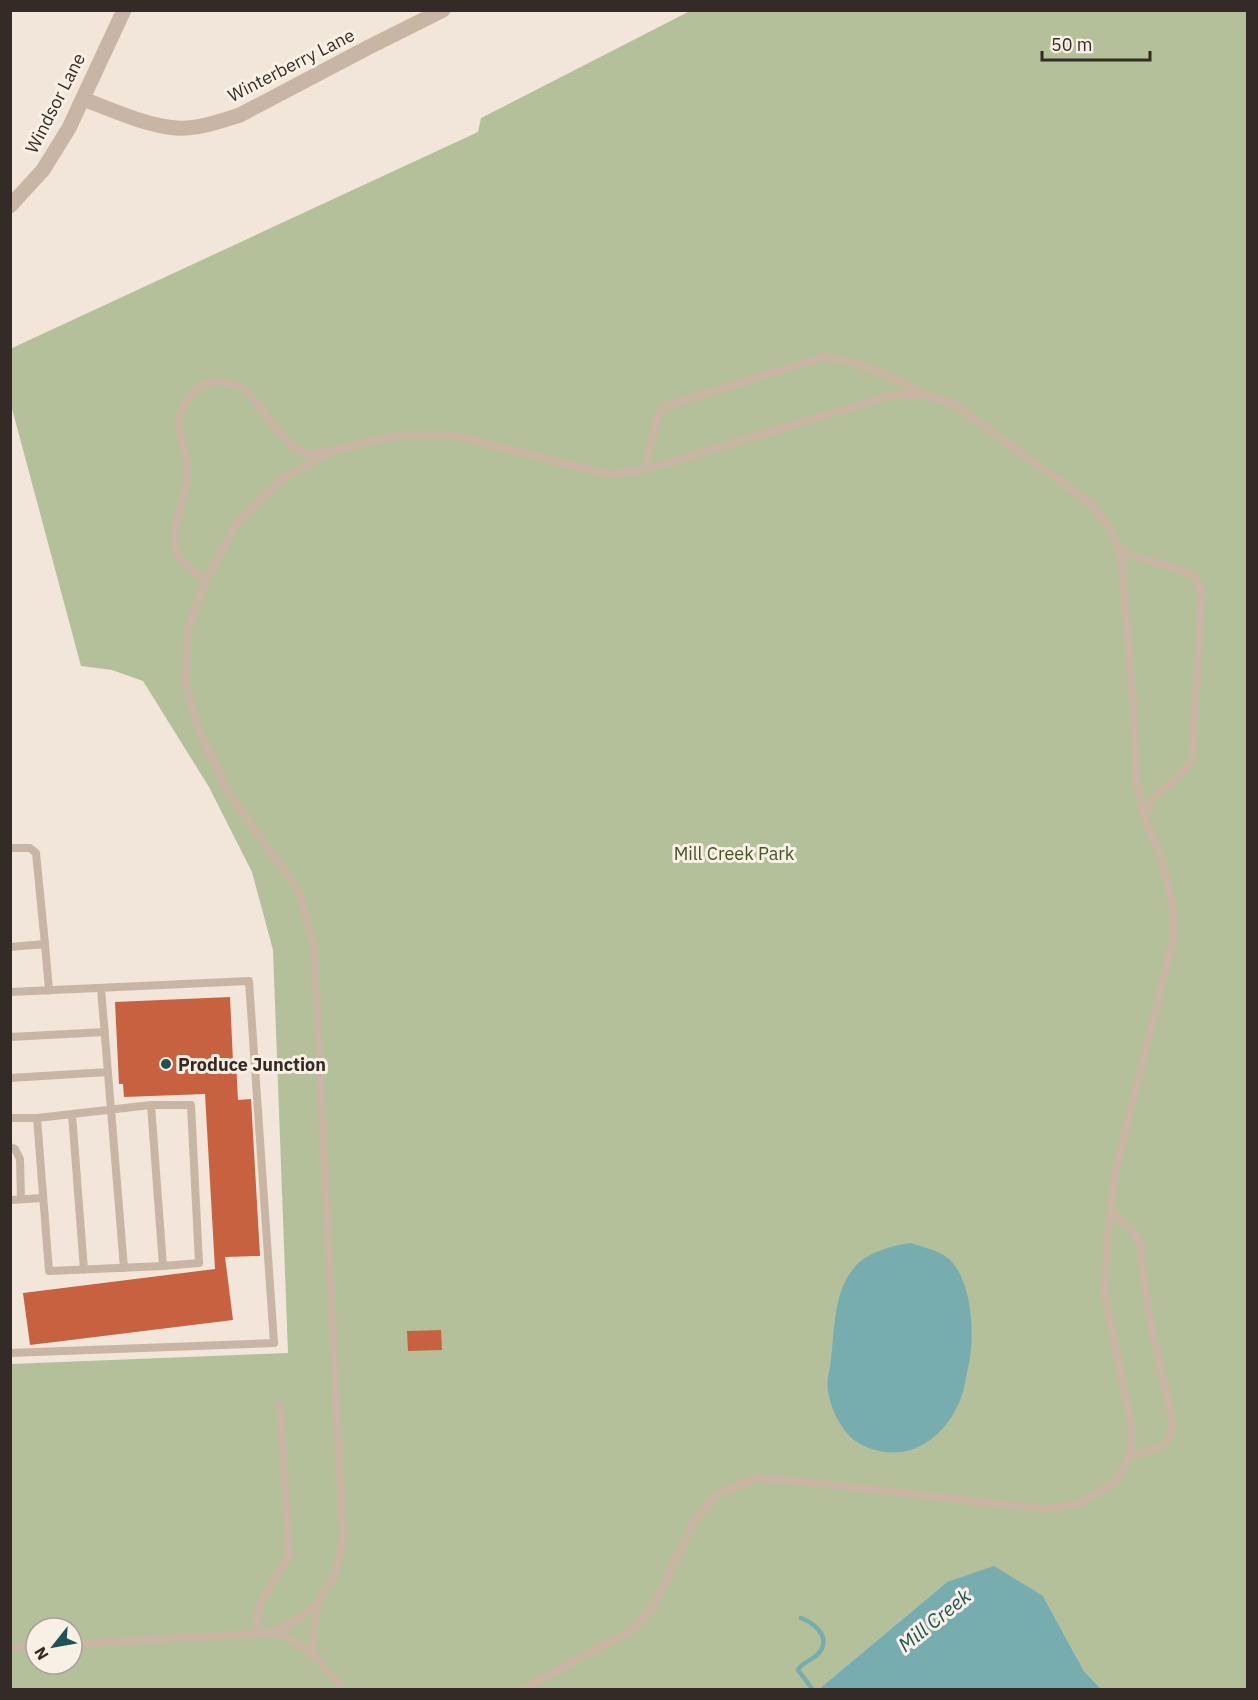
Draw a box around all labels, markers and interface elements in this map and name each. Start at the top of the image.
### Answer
street label: Winterberry Lane [224,23,358,107]
scale bar [1042,24,1150,62]
text: 50 m [1051,33,1093,56]
street label: Windsor Lane [20,49,90,157]
park label: Mill Creek Park [674,842,795,865]
place label: Produce Junction [178,1053,326,1076]
marker: Produce Junction [159,1057,173,1071]
water label: Mill Creek [892,1582,976,1658]
north arrow [24,1616,84,1676]
text: N [30,1644,53,1664]

